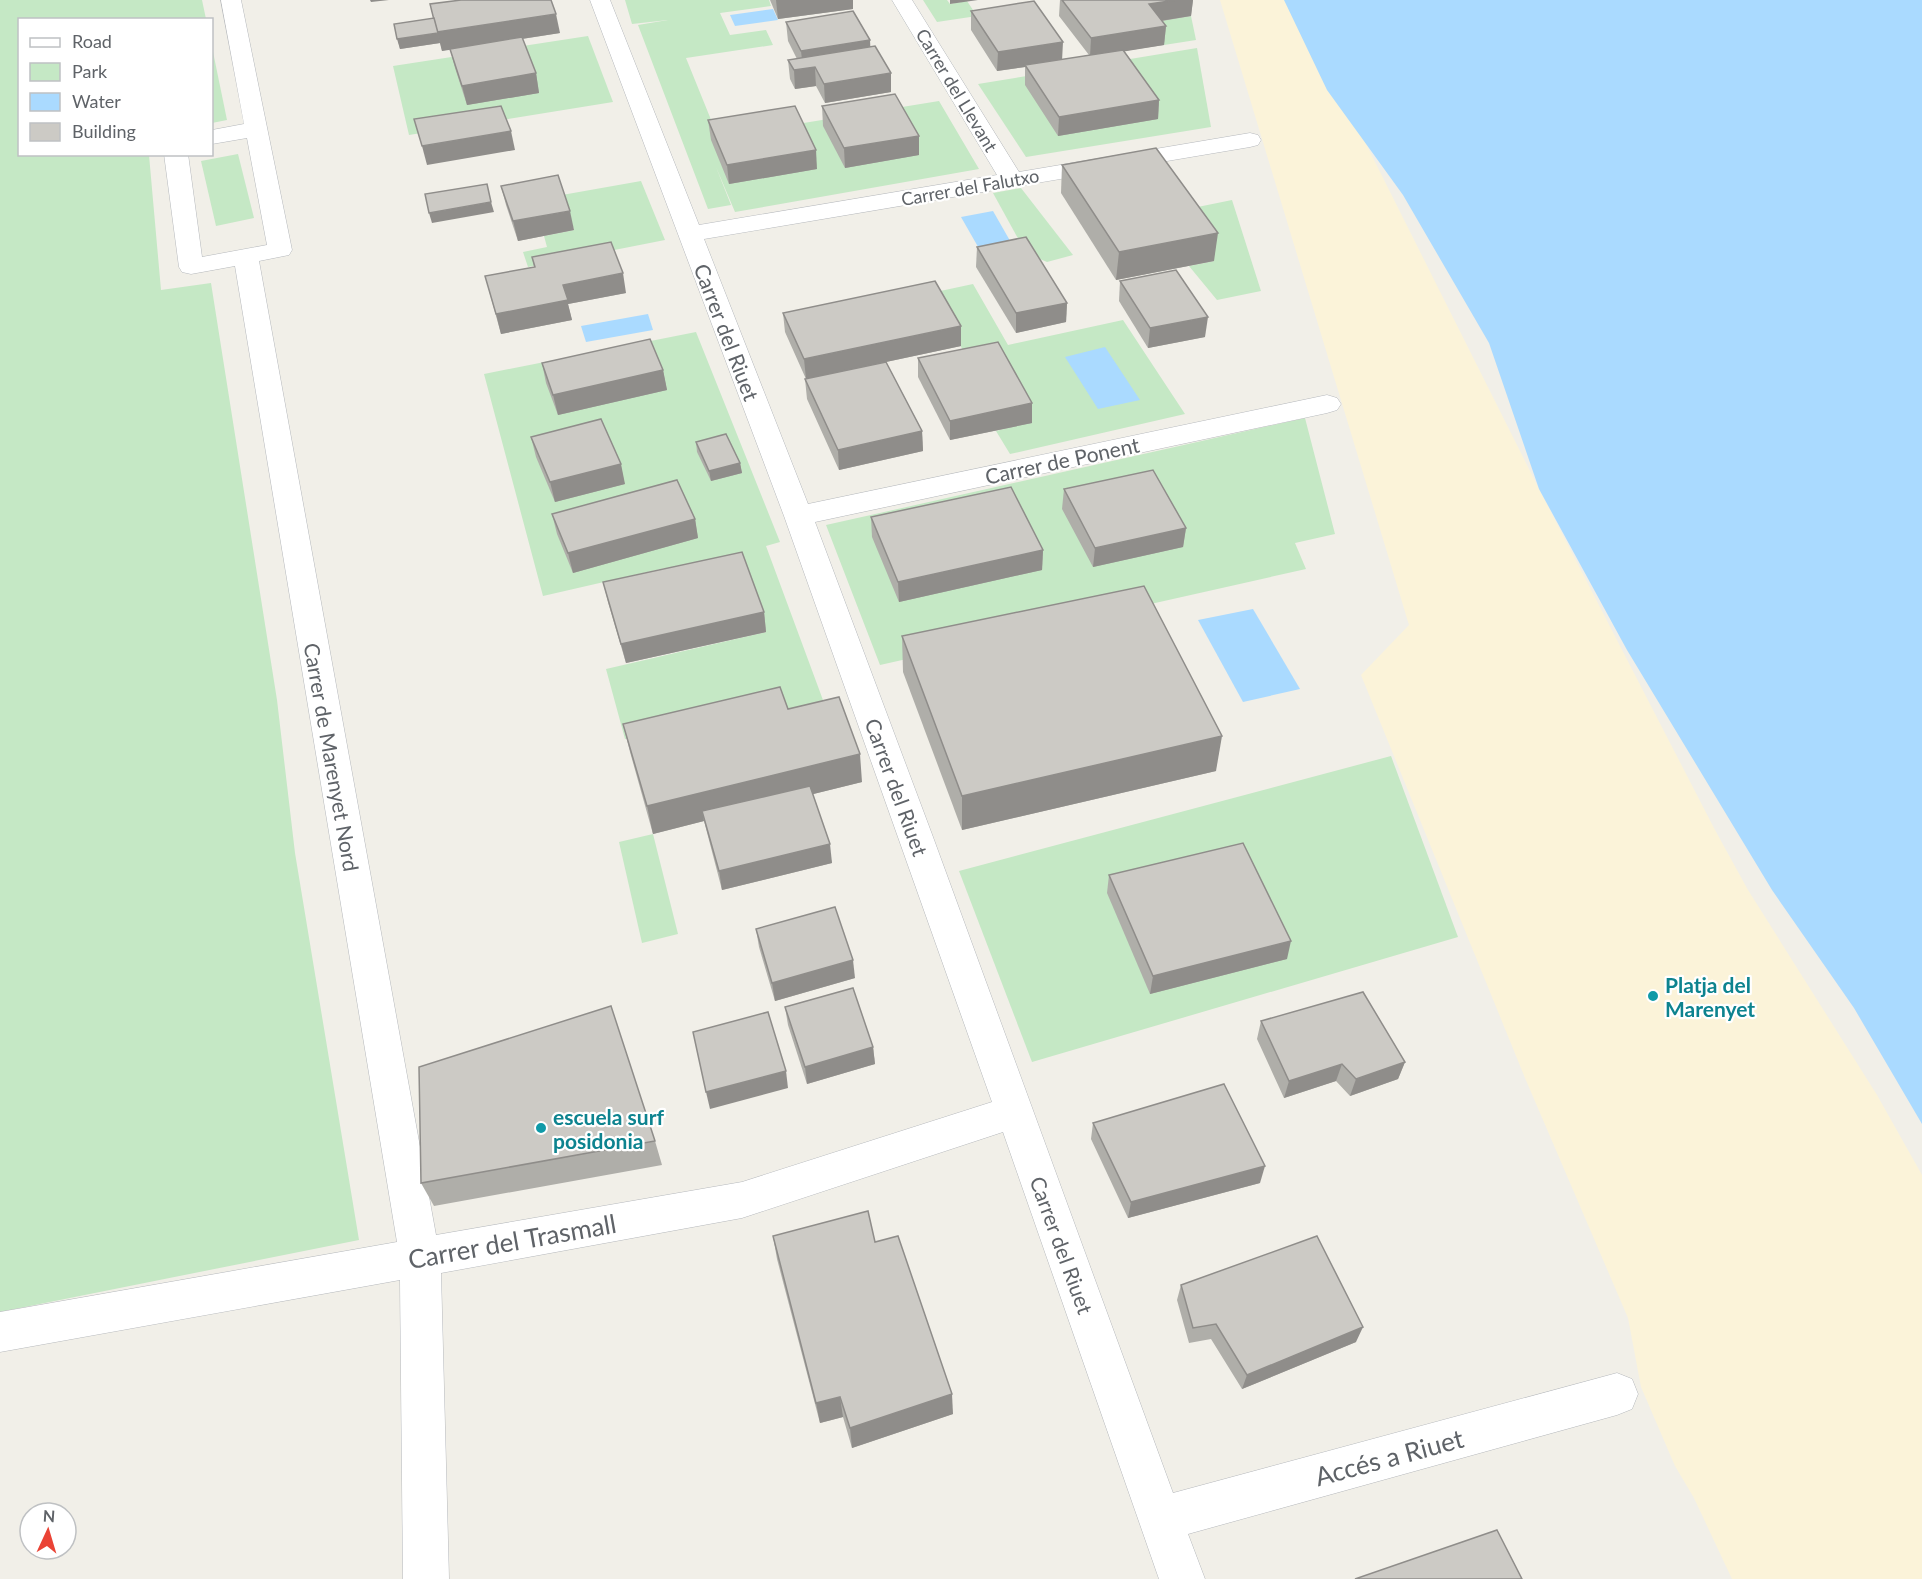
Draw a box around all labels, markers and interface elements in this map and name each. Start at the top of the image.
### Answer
legend [18,18,213,156]
street label: Carrer del Llevant [912,24,1003,156]
text: Road [72,30,112,52]
text: Park [72,60,108,82]
text: Water [72,90,121,112]
text: Building [72,120,136,142]
street label: Carrer del Falutxo [899,164,1041,210]
street label: Carrer del Riuet [689,260,765,404]
street label: Carrer de Ponent [983,431,1142,489]
street label: Carrer de Marenyet Nord [300,641,364,873]
street label: Carrer del Riuet [861,715,934,860]
place label: Platja del Marenyet [1665,972,1755,1021]
marker: Platja del Marenyet [1646,989,1660,1003]
place label: escuela surf posidonia [553,1104,665,1153]
marker: escuela surf posidonia [534,1121,548,1135]
street label: Carrer del Riuet [1026,1173,1099,1318]
street label: Carrer del Trasmall [405,1207,619,1275]
street label: Accés a Riuet [1311,1422,1468,1492]
north arrow [18,1501,78,1561]
text: N [42,1506,56,1525]

